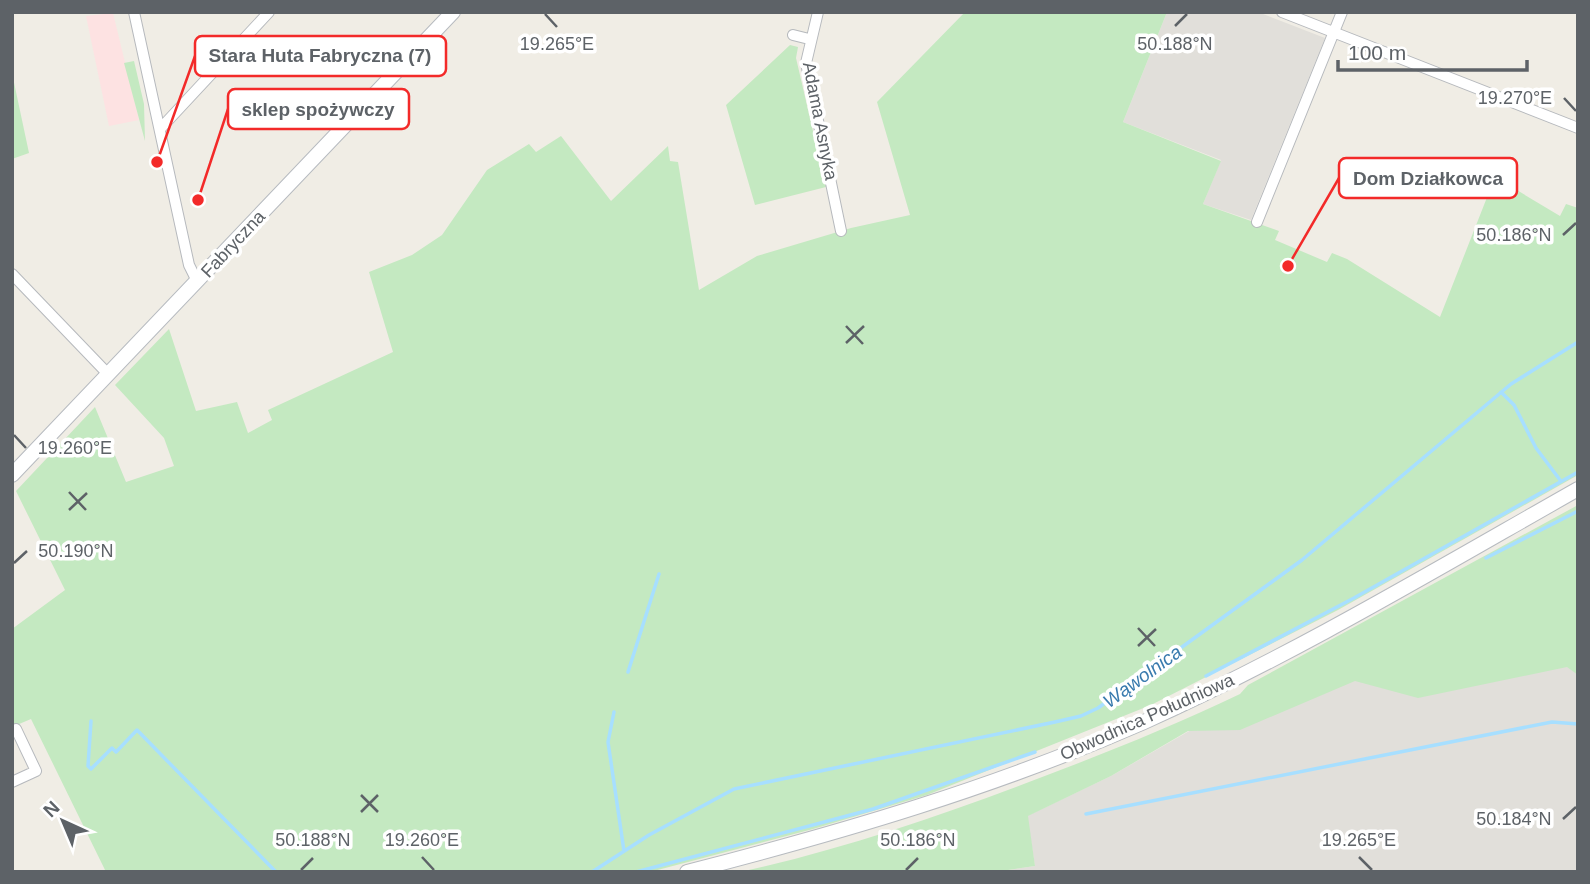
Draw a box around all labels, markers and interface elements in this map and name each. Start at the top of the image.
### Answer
scale bar [1338,28,1527,72]
text: 19.265°E [520,34,594,54]
text: 50.188°N [1137,34,1213,54]
callout: Stara Huta Fabryczna (7) [195,36,446,76]
text: 100 m [1348,41,1406,64]
text: Stara Huta Fabryczna (7) [209,45,431,66]
street label: Adama Asnyka [799,60,841,183]
text: 19.270°E [1478,88,1552,108]
callout: sklep spożywczy [228,89,409,129]
text: sklep spożywczy [241,99,395,120]
callout: Dom Działkowca [1339,158,1517,198]
text: Dom Działkowca [1353,168,1503,189]
street label: Fabryczna [197,206,270,282]
text: 50.186°N [1476,225,1552,245]
text: 19.260°E [38,438,112,458]
text: 50.190°N [38,541,114,561]
water label: Wąwolnica [1099,641,1186,712]
street label: Obwodnica Południowa [1057,669,1238,764]
north arrow [28,786,98,856]
text: N [39,797,64,821]
text: 50.184°N [1476,809,1552,829]
text: 50.188°N [275,830,351,850]
text: 19.260°E [385,830,459,850]
text: 50.186°N [880,830,956,850]
text: 19.265°E [1322,830,1396,850]

